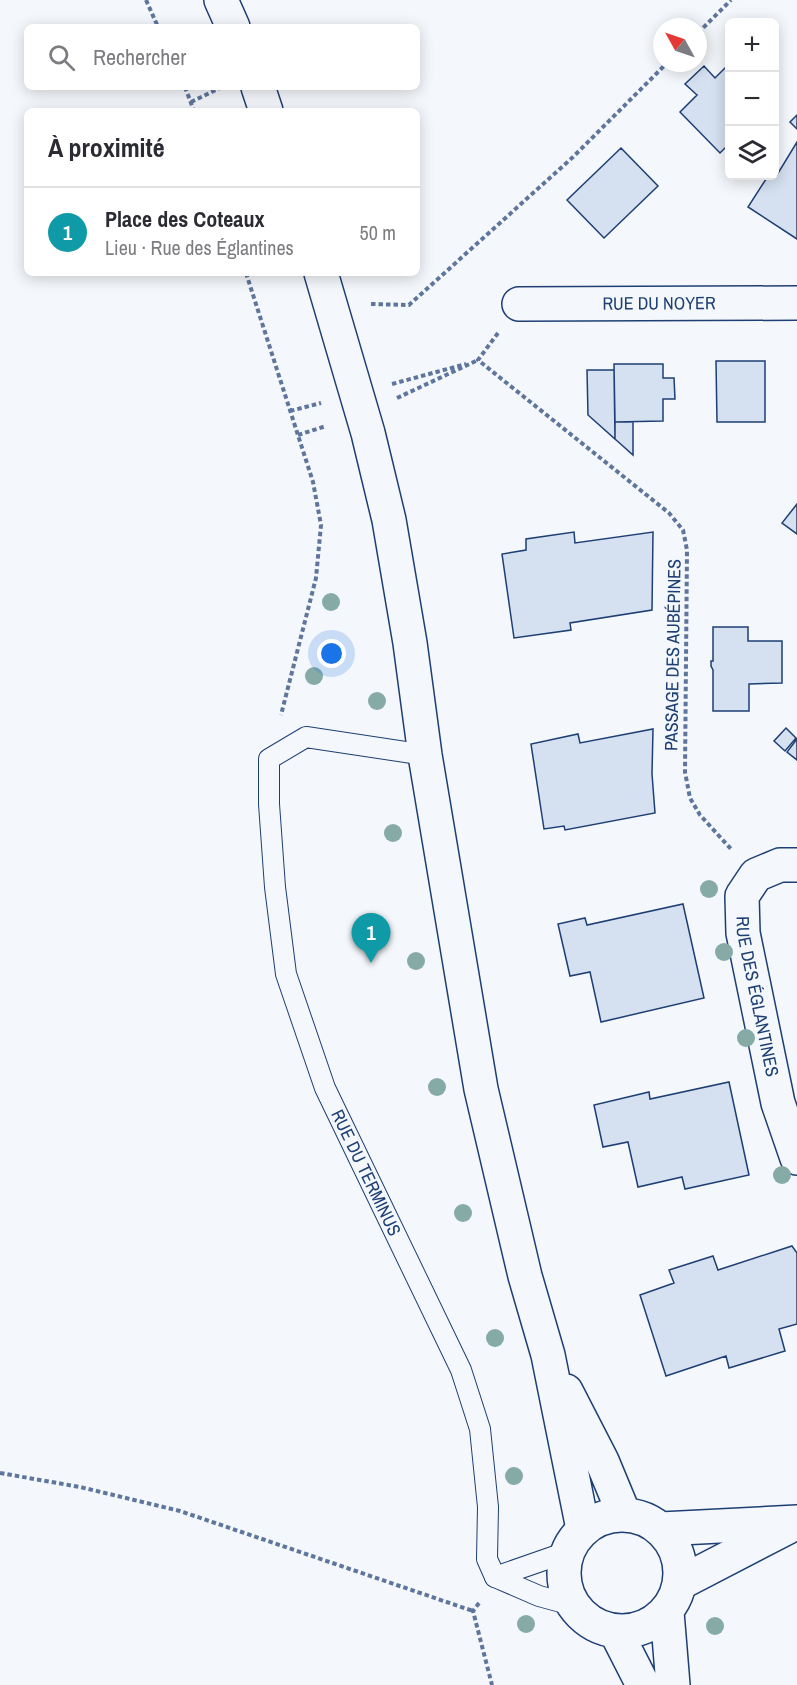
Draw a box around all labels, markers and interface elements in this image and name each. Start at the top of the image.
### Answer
north arrow [653,18,707,72]
map controls [725,18,779,180]
button: + [725,18,779,72]
search box [24,24,420,90]
icon: search [45,41,78,74]
text: Rechercher [93,42,186,72]
button: − [725,72,779,126]
button: layers [725,126,779,180]
text: À proximité [48,130,165,165]
text: Place des Coteaux [105,204,264,234]
text: 1 [63,219,72,246]
text: 50 m [360,219,396,246]
text: Lieu · Rue des Églantines [105,234,294,261]
street label: RUE DU NOYER [602,290,716,316]
street label: PASSAGE DES AUBÉPINES [658,559,687,751]
your location [317,639,346,668]
pin: 1 [352,914,391,963]
street label: RUE DES ÉGLANTINES [731,916,785,1079]
street label: RUE DU TERMINUS [325,1105,408,1240]

